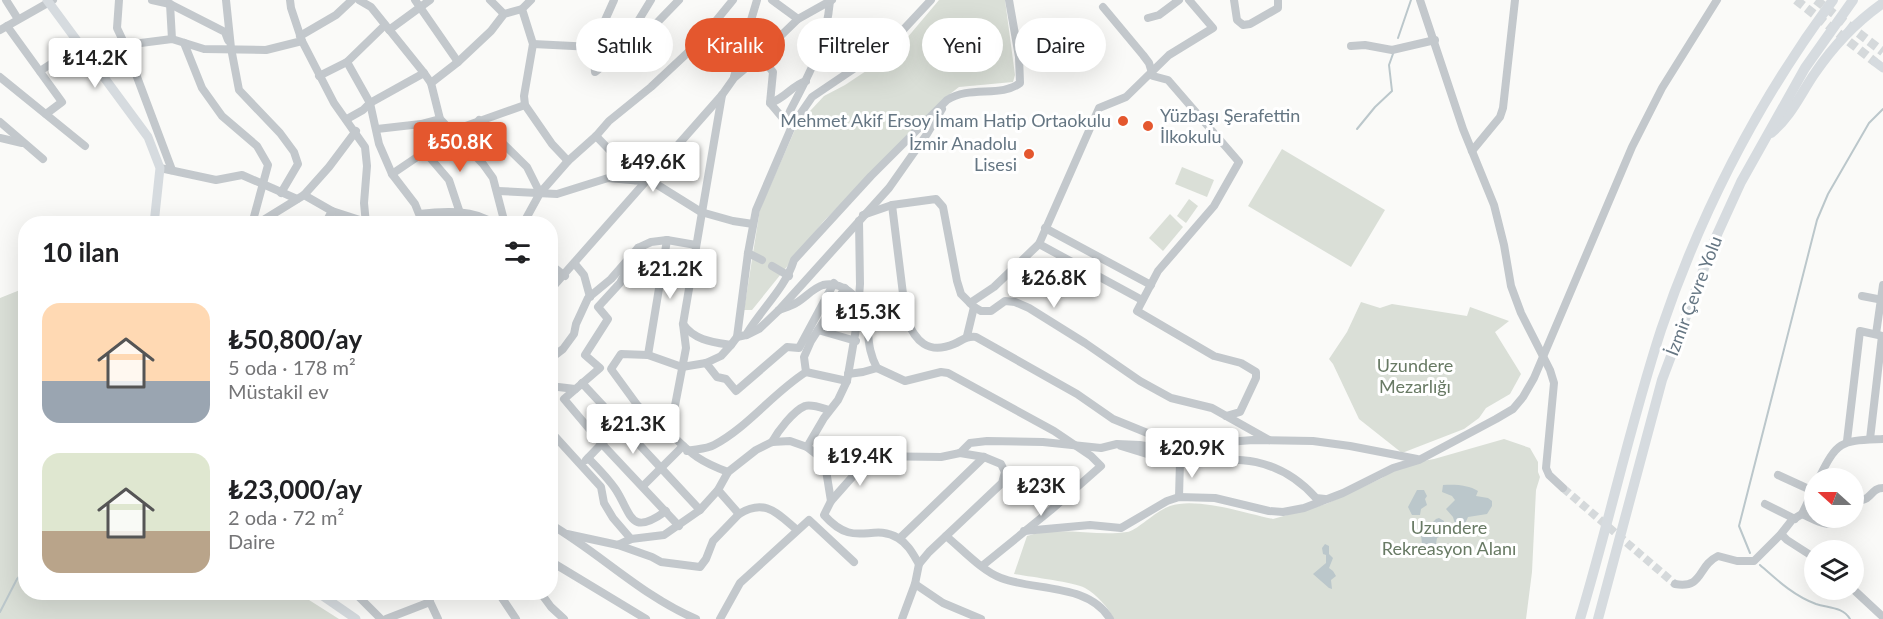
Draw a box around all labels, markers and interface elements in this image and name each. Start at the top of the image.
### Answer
chip: Satılık [576,18,673,72]
chip: Kiralık [685,18,785,72]
chip: Filtreler [797,18,910,72]
chip: Yeni [922,18,1003,72]
chip: Daire [1015,18,1106,72]
pin: ₺14.2K [46,38,144,89]
text: ₺14.2K [63,45,127,69]
place label: Yüzbaşı Şerafettin İlkokulu [1160,104,1300,147]
place label: Mehmet Akif Ersoy İmam Hatip Ortaokulu [780,109,1111,131]
marker: Mehmet Akif Ersoy İmam Hatip Ortaokulu [1116,114,1130,128]
marker: Yüzbaşı Şerafettin İlkokulu [1141,119,1155,133]
pin: ₺50.8K [411,122,509,173]
text: ₺50.8K [428,129,492,153]
place label: İzmir Anadolu Lisesi [909,132,1017,175]
pin: ₺49.6K [604,142,702,193]
marker: İzmir Anadolu Lisesi [1022,147,1036,161]
text: ₺49.6K [621,149,685,173]
street label: İzmir Çevre Yolu [1660,233,1726,359]
text: 10 ilan [42,236,119,268]
icon: filters [501,236,534,269]
pin: ₺21.2K [621,249,719,300]
text: ₺21.2K [638,256,702,280]
pin: ₺26.8K [1005,258,1103,309]
text: ₺26.8K [1022,265,1086,289]
pin: ₺15.3K [819,292,917,343]
text: ₺15.3K [836,299,900,323]
text: ₺50,800/ay [228,323,362,355]
icon: home [90,327,162,399]
park label: Uzundere Mezarlığı [1377,354,1453,397]
text: 5 oda · 178 m² [228,355,356,379]
text: Müstakil ev [228,379,329,403]
pin: ₺21.3K [584,404,682,455]
text: ₺21.3K [601,411,665,435]
pin: ₺20.9K [1143,428,1241,479]
text: ₺20.9K [1160,435,1224,459]
pin: ₺19.4K [811,436,909,487]
text: ₺19.4K [828,443,892,467]
pin: ₺23K [1005,466,1077,517]
north arrow [1804,468,1864,528]
map controls [1804,468,1864,600]
text: ₺23,000/ay [228,473,362,505]
text: ₺23K [1017,473,1065,497]
icon: home [90,477,162,549]
text: 2 oda · 72 m² [228,505,344,529]
park label: Uzundere Rekreasyon Alanı [1382,516,1516,559]
text: Daire [228,529,275,553]
button: layers [1804,540,1864,600]

